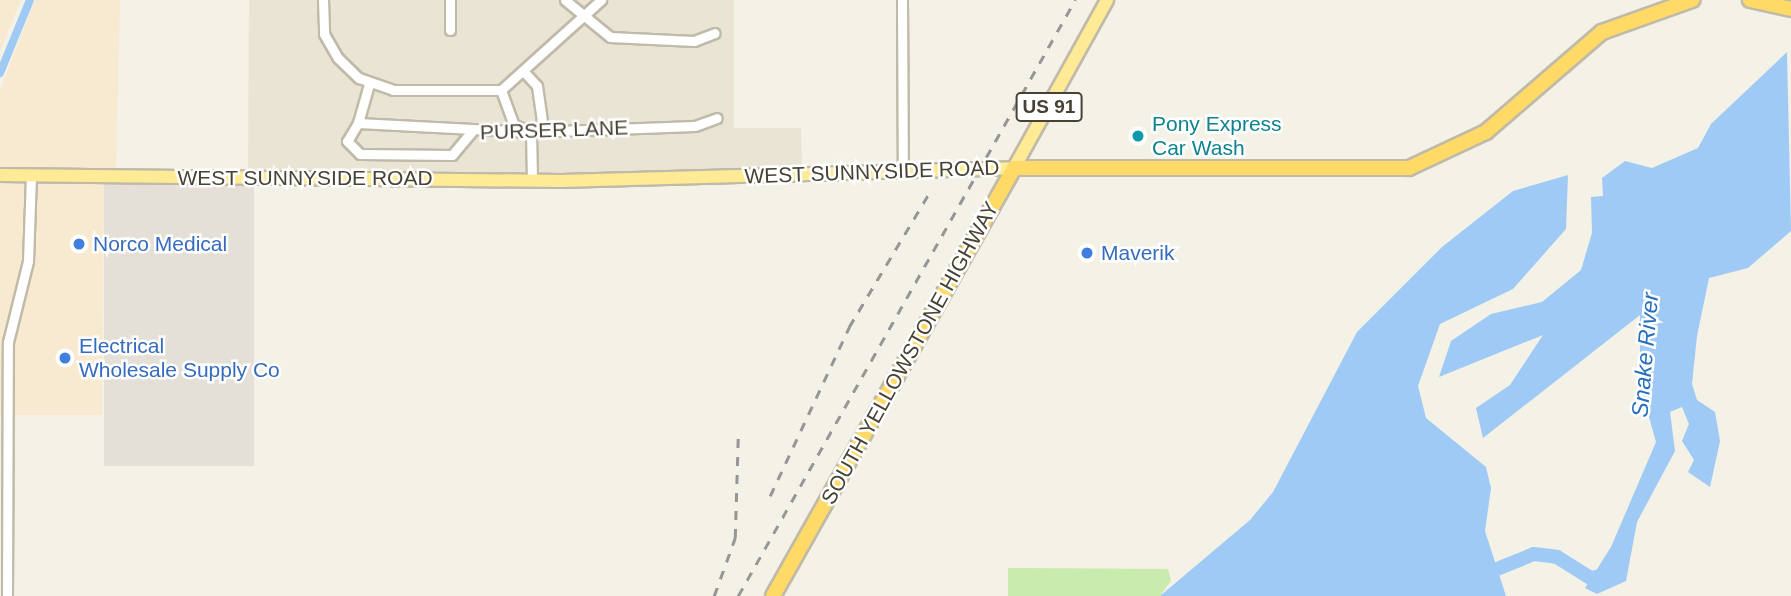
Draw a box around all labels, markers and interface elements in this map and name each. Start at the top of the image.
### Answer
road number: US 91 [1014,92,1084,122]
place label: Pony Express Car Wash [1152,111,1282,161]
street label: PURSER LANE [480,115,628,145]
marker: Pony Express Car Wash [1130,128,1146,144]
street label: WEST SUNNYSIDE ROAD [744,155,1000,189]
street label: WEST SUNNYSIDE ROAD [177,165,433,191]
street label: SOUTH YELLOWSTONE HIGHWAY [816,197,1004,509]
place label: Norco Medical [93,231,227,257]
marker: Norco Medical [71,236,87,252]
place label: Maverik [1101,240,1175,266]
marker: Maverik [1079,245,1095,261]
water label: Snake River [1626,291,1664,419]
place label: Electrical Wholesale Supply Co [79,333,280,383]
marker: Electrical Wholesale Supply Co [57,350,73,366]

